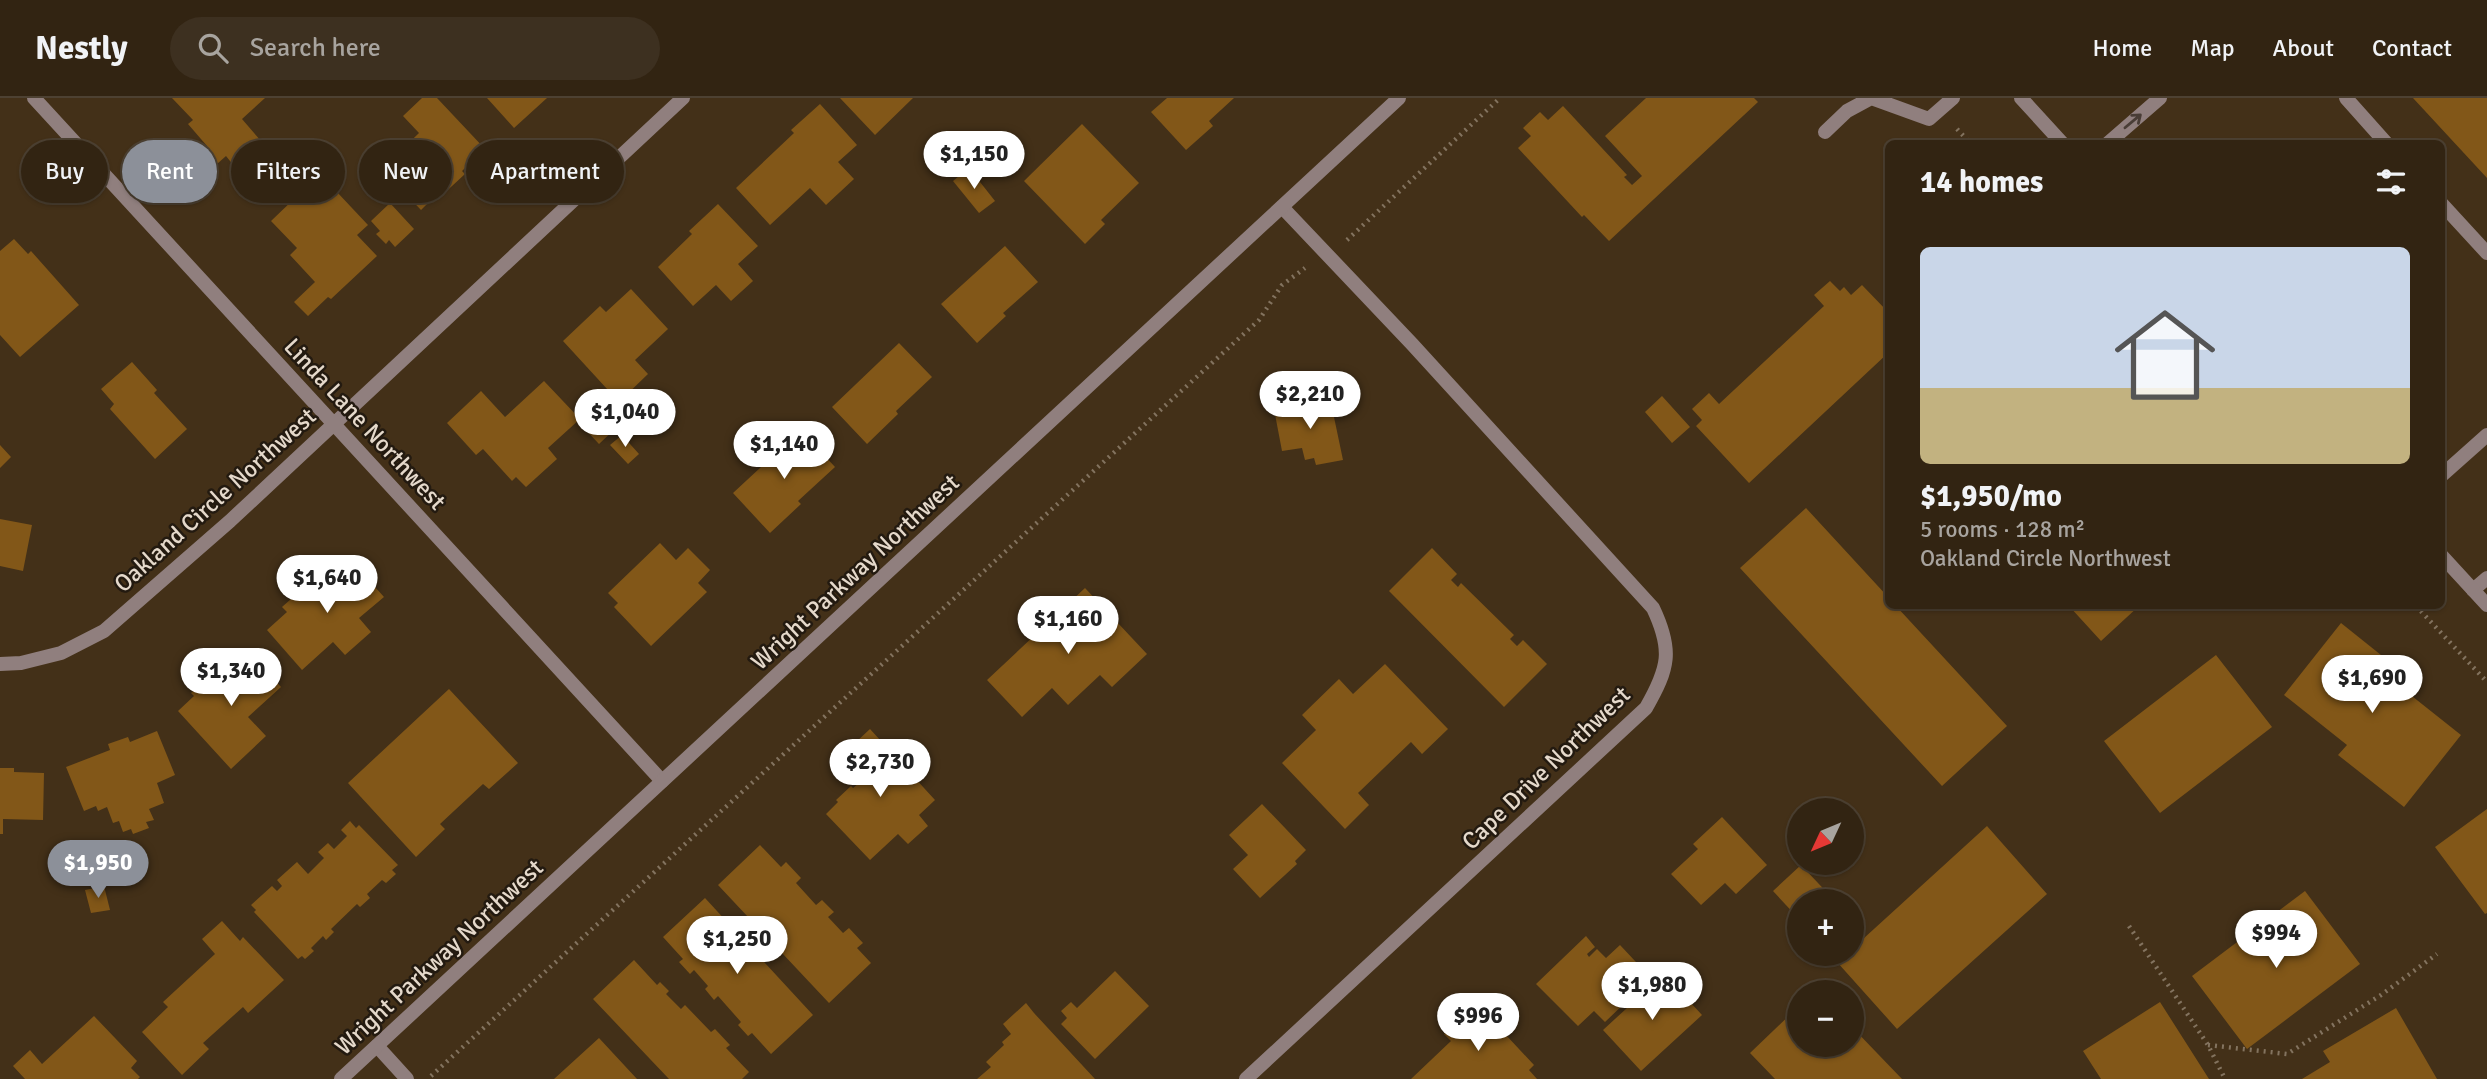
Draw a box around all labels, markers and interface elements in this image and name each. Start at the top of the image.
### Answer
search box [170,17,660,80]
text: Nestly [35,28,128,69]
icon: search [194,29,232,67]
text: Search here [250,32,381,64]
text: Home [2092,33,2152,63]
text: Map [2190,33,2235,63]
text: About [2273,33,2334,63]
text: Contact [2372,33,2452,63]
one-way arrow [2124,113,2142,129]
pin: $1,150 [917,132,1031,191]
text: $1,150 [940,139,1008,168]
chip: Buy [21,140,108,203]
chip: Rent [122,140,217,203]
chip: Filters [231,140,345,203]
chip: New [359,140,452,203]
chip: Apartment [466,140,624,203]
icon: filters [2372,163,2410,201]
text: 14 homes [1920,164,2043,201]
icon: home [2102,292,2228,418]
street label: Linda Lane Northwest [278,332,452,516]
pin: $2,210 [1253,372,1367,431]
text: $2,210 [1276,379,1344,408]
pin: $1,040 [568,390,682,449]
text: $1,040 [591,397,659,426]
street label: Oakland Circle Northwest [108,401,322,599]
pin: $1,140 [727,422,841,481]
text: $1,140 [750,429,818,458]
street label: Wright Parkway Northwest [745,468,965,676]
text: $1,950/mo [1920,478,2062,515]
text: 5 rooms · 128 m² [1920,515,2085,544]
text: Oakland Circle Northwest [1920,544,2171,573]
pin: $1,640 [270,556,384,615]
text: $1,640 [293,563,361,592]
pin: $1,160 [1011,596,1125,656]
text: $1,160 [1034,604,1102,633]
pin: $1,340 [174,648,288,708]
text: $1,340 [197,656,265,685]
pin: $1,690 [2315,656,2429,715]
text: $1,690 [2338,663,2406,692]
street label: Cape Drive Northwest [1456,680,1636,856]
pin: $2,730 [823,740,937,799]
text: $2,730 [846,747,914,776]
north arrow [1787,798,1864,875]
map controls [1787,798,1864,1057]
pin: $1,950 [41,840,155,900]
text: $1,950 [64,848,132,877]
street label: Wright Parkway Northwest [329,853,549,1061]
button: + [1787,889,1864,966]
pin: $994 [2235,910,2317,970]
pin: $1,250 [680,916,794,976]
text: $994 [2251,918,2301,947]
text: $1,250 [703,924,771,953]
pin: $1,980 [1595,962,1709,1022]
text: $1,980 [1618,970,1686,999]
button: − [1787,980,1864,1057]
pin: $996 [1437,993,1519,1053]
text: $996 [1453,1001,1503,1030]

